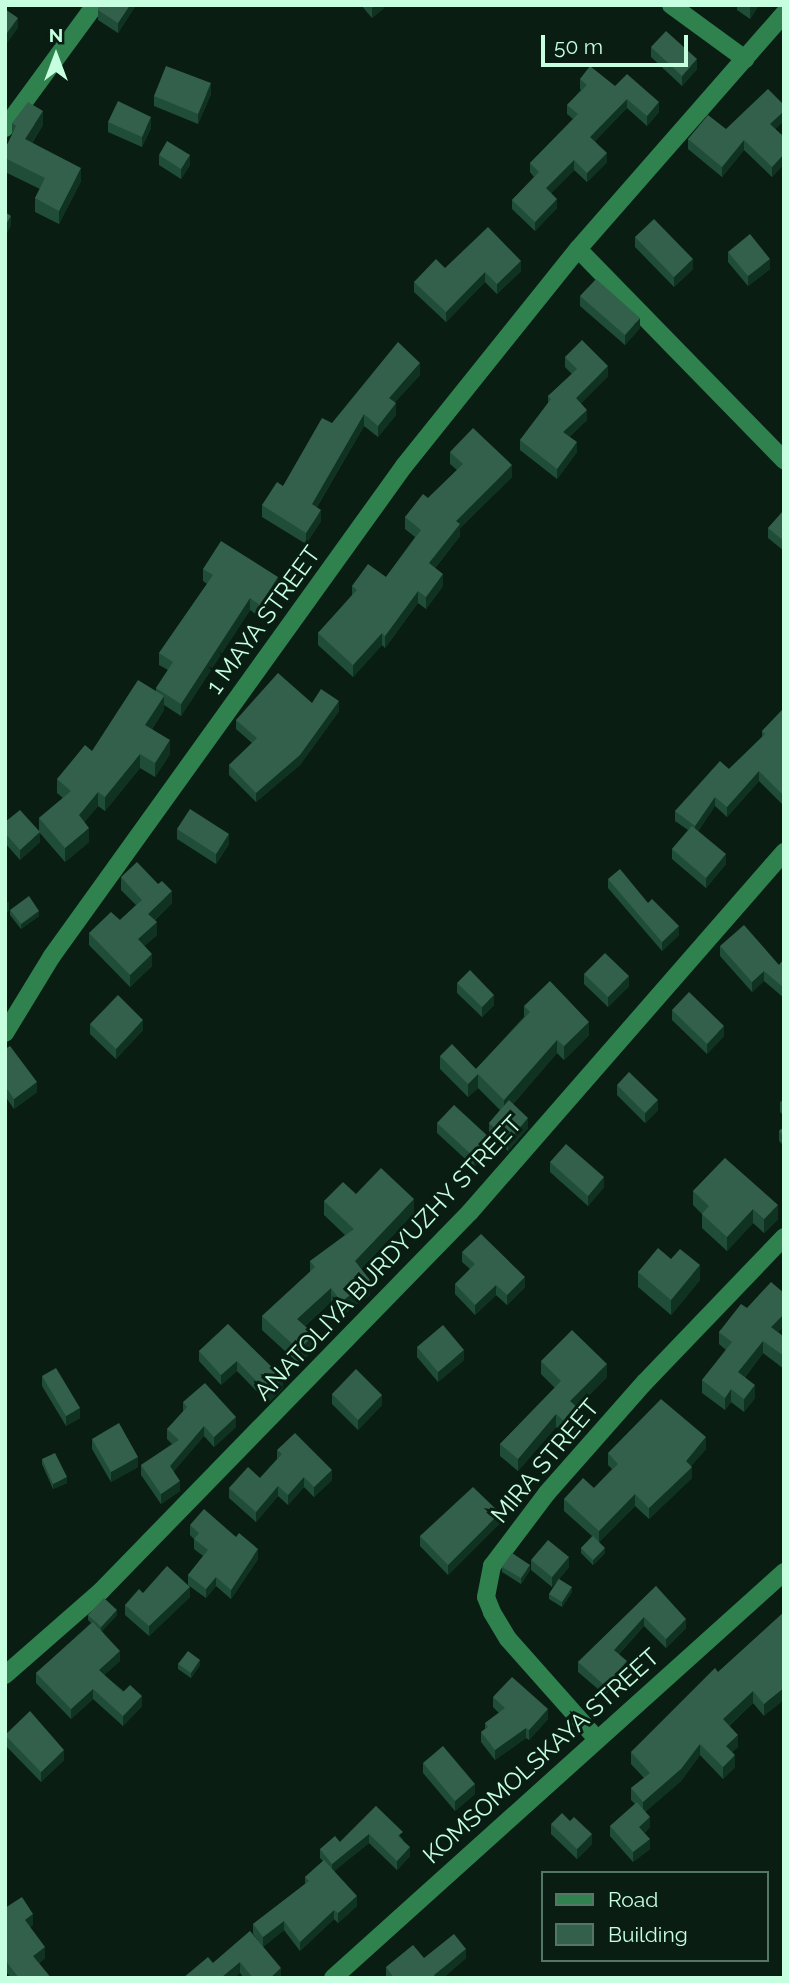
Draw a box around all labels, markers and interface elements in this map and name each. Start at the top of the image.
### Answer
north arrow [21,21,91,91]
scale bar [544,21,691,65]
text: N [49,24,63,46]
text: 50 m [554,34,603,59]
street label: 1 MAYA STREET [199,540,327,700]
street label: ANATOLIYA BURDYUZHY STREET [248,1109,528,1407]
street label: MIRA STREET [485,1393,605,1529]
street label: KOMSOMOLSKAYA STREET [417,1642,665,1870]
legend [540,1871,768,1962]
text: Road [608,1887,658,1912]
text: Building [608,1922,688,1947]

